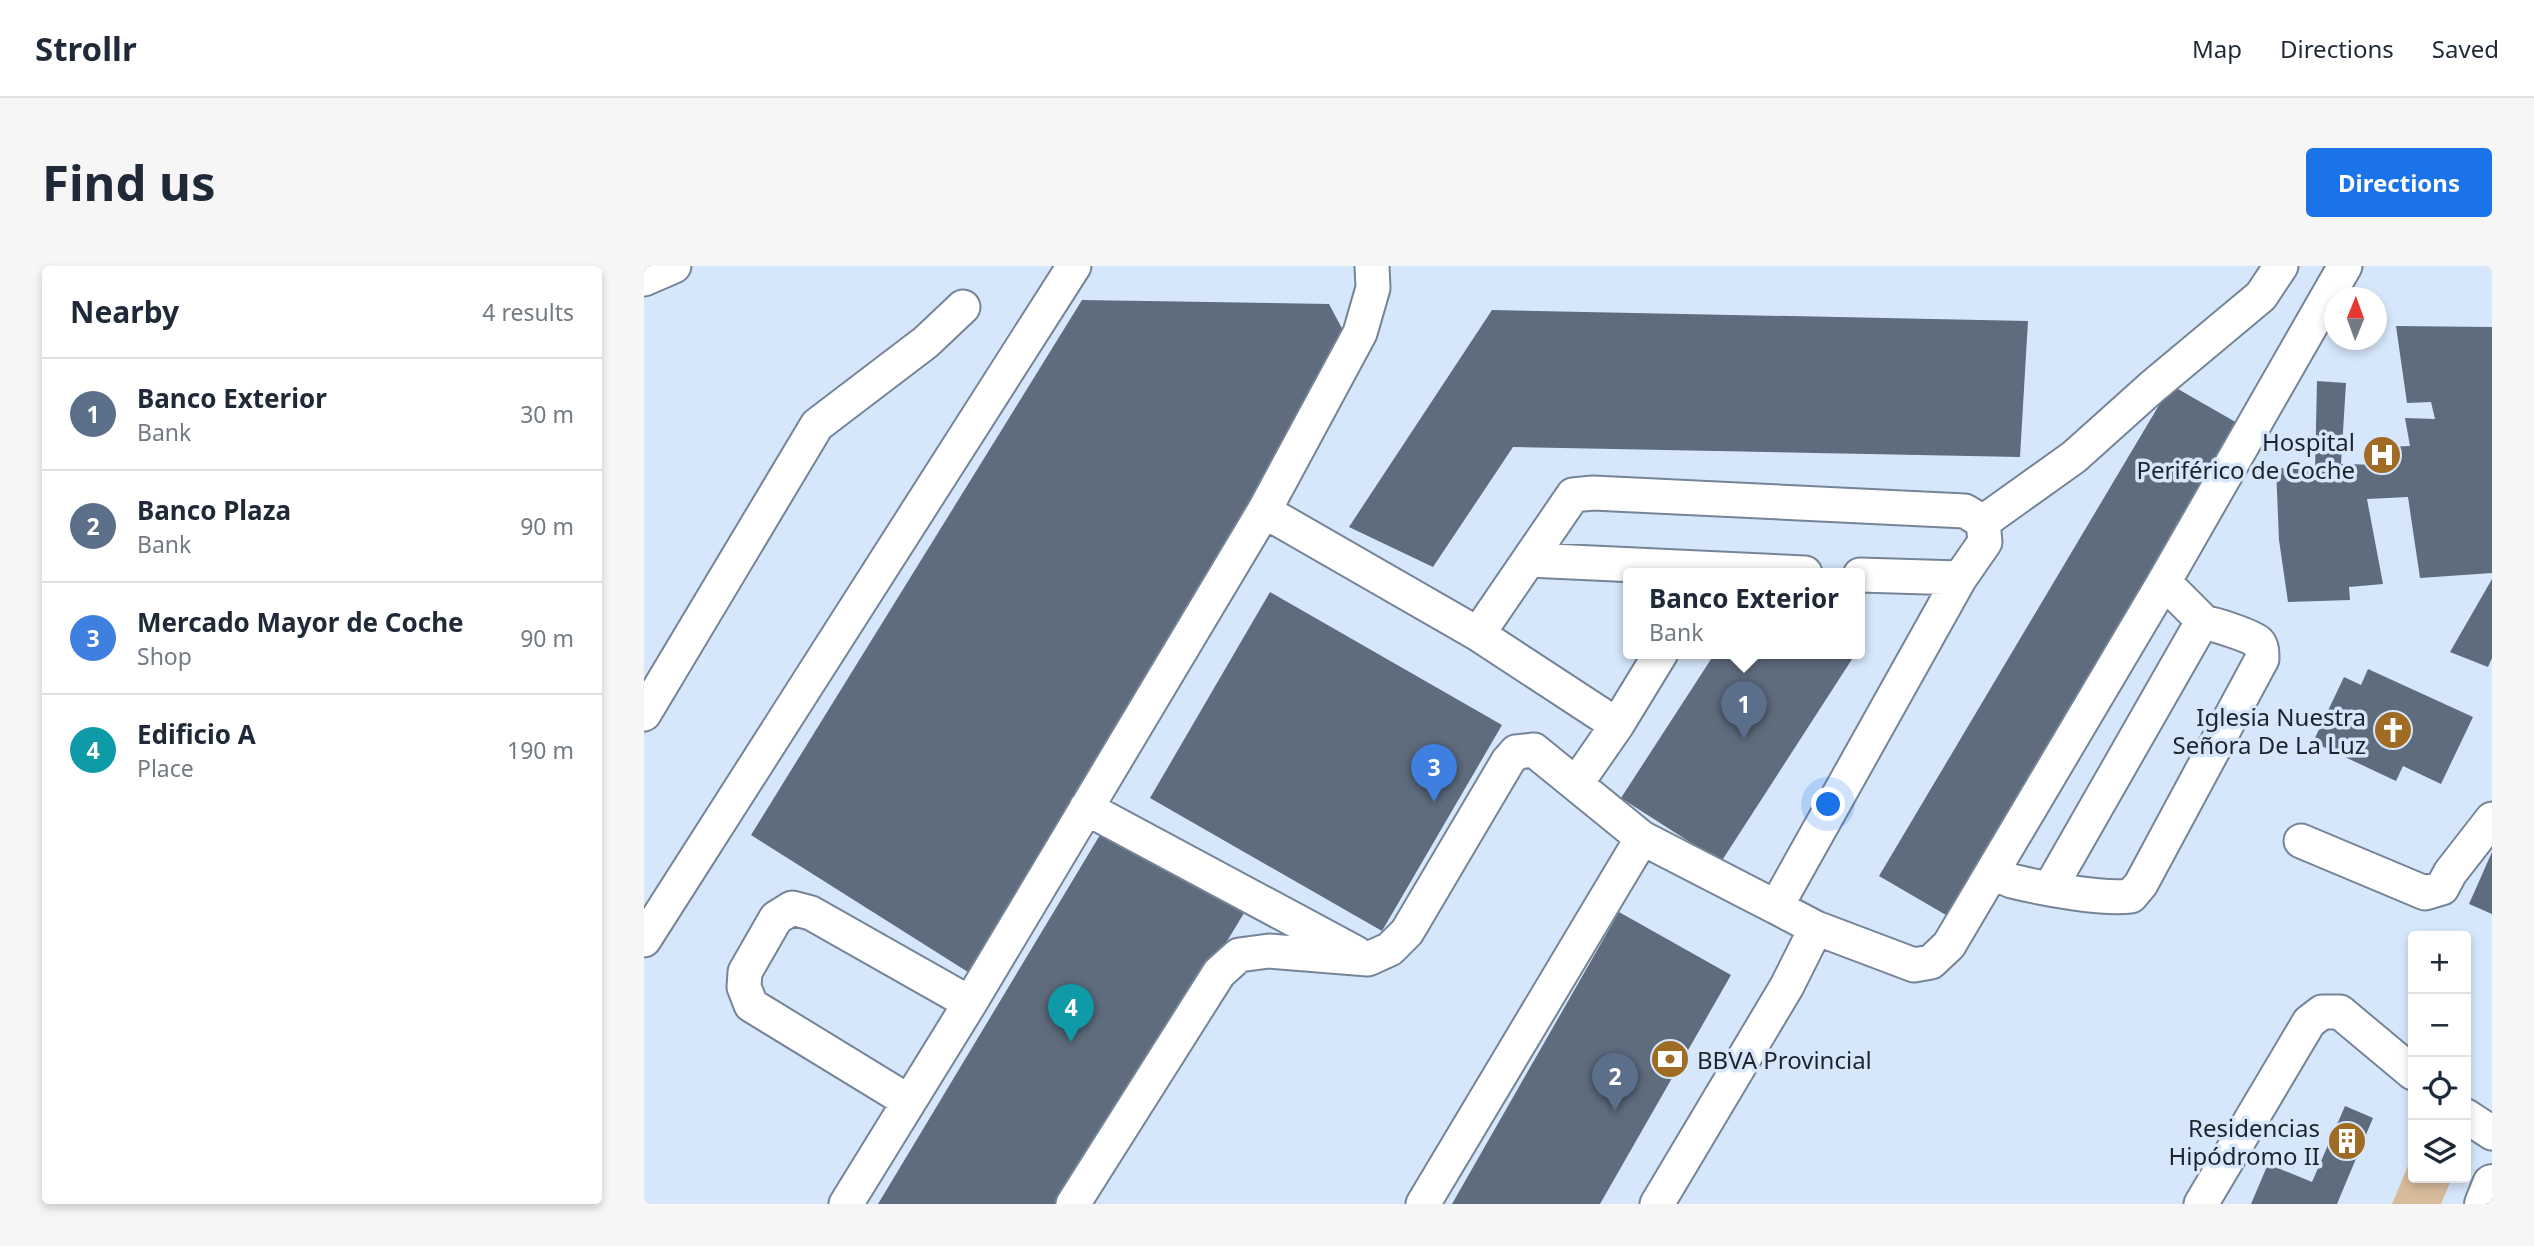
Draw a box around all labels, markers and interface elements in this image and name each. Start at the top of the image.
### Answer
text: Strollr [35,26,137,71]
text: Map [2192,32,2242,65]
text: Directions [2280,32,2394,65]
text: Saved [2432,32,2499,65]
button: Directions [2306,148,2492,217]
text: Find us [42,149,216,215]
north arrow [2324,287,2387,350]
text: Nearby [70,291,179,332]
text: 4 results [482,296,574,328]
text: Banco Exterior [137,380,327,416]
text: 1 [86,398,100,430]
text: 30 m [520,398,574,430]
text: Bank [137,416,191,448]
place label: Hospital Periférico de Coche [2137,425,2355,486]
hospital icon: Hospital Periférico de Coche [2361,434,2403,476]
text: Banco Plaza [137,492,291,528]
text: 2 [86,510,100,542]
text: 90 m [520,510,574,542]
text: Bank [137,528,191,560]
popup [1623,568,1865,659]
text: Banco Exterior [1649,580,1839,616]
text: Mercado Mayor de Coche [137,604,464,640]
text: Bank [1649,616,1703,648]
text: 3 [86,622,100,654]
text: 90 m [520,622,574,654]
text: Shop [137,640,192,672]
pin: 1 [1721,681,1767,739]
place label: Iglesia Nuestra Señora De La Luz [2173,700,2366,761]
church icon: Iglesia Nuestra Señora De La Luz [2372,709,2414,751]
text: Edificio A [137,716,256,752]
text: 4 [86,734,100,766]
text: 190 m [507,734,574,766]
pin: 3 [1411,744,1457,802]
text: Place [137,752,194,784]
your location [1811,787,1845,821]
map controls [2408,931,2471,1183]
button: + [2408,931,2471,994]
pin: 4 [1048,984,1094,1042]
button: − [2408,994,2471,1057]
bank icon: BBVA Provincial [1649,1038,1691,1080]
place label: BBVA Provincial [1697,1043,1872,1076]
pin: 2 [1592,1053,1638,1111]
button: locate [2408,1057,2471,1120]
place label: Residencias Hipódromo II [2169,1111,2320,1172]
building icon: Residencias Hipódromo II [2326,1120,2368,1162]
button: layers [2408,1120,2471,1183]

